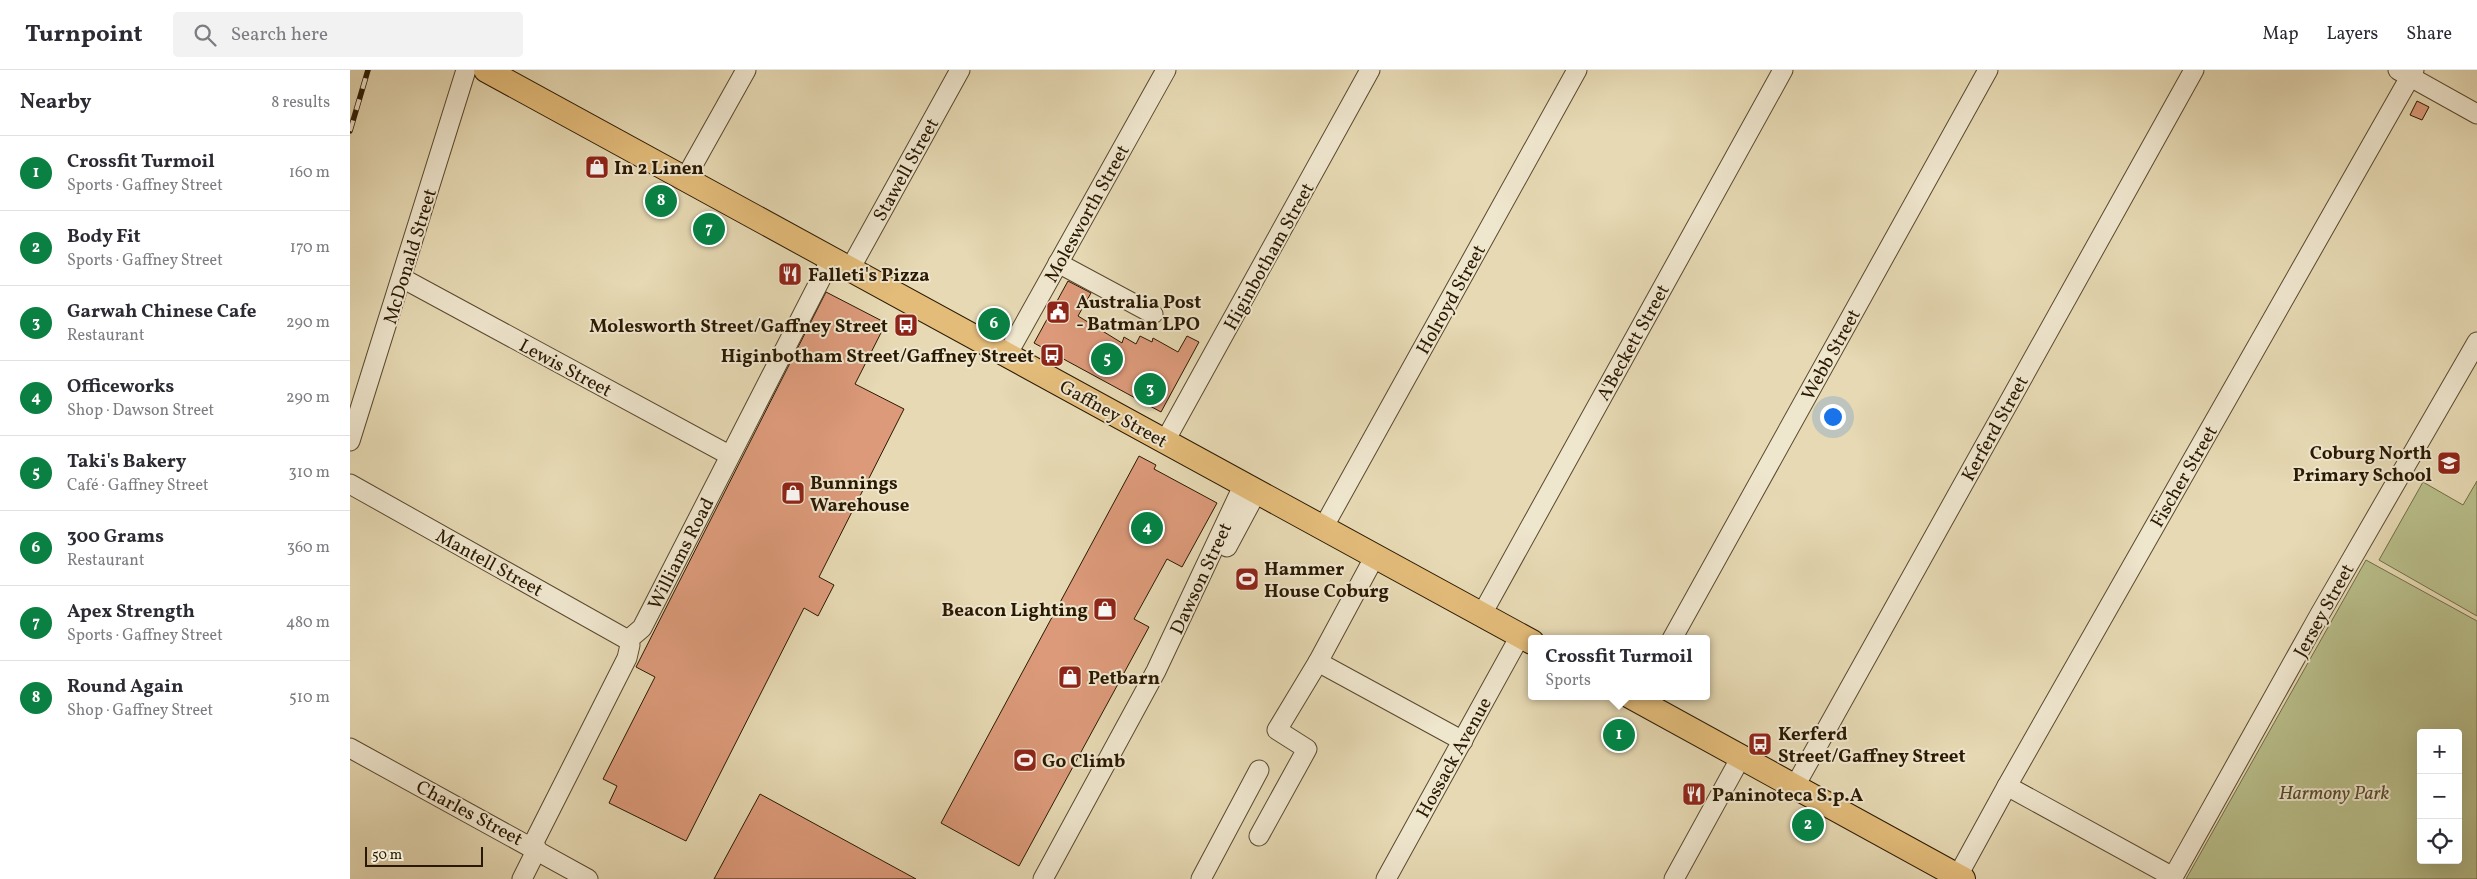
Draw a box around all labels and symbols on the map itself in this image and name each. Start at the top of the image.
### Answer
street label: Stawell Street [868,113,946,226]
street label: Molesworth Street [1039,140,1137,288]
shop icon: In 2 Linen [584,154,610,180]
place label: In 2 Linen [614,156,704,182]
street label: Higinbotham Street [1218,178,1321,336]
pin: 8 [645,182,677,220]
street label: McDonald Street [378,185,444,328]
pin: 7 [693,210,725,248]
street label: Holroyd Street [1411,240,1493,360]
restaurant icon: Falleti's Pizza [777,261,803,287]
place label: Falleti's Pizza [808,263,930,289]
street label: A'Beckett Street [1591,280,1677,406]
place label: Australia Post - Batman LPO [1076,290,1201,338]
public building icon: Australia Post - Batman LPO [1045,299,1071,325]
street label: Webb Street [1796,304,1868,405]
pin: 6 [978,305,1010,343]
bus stop icon: Molesworth Street/Gaffney Street [893,312,919,338]
place label: Molesworth Street/Gaffney Street [589,314,888,340]
street label: Lewis Street [514,333,616,404]
pin: 5 [1091,340,1123,378]
bus stop icon: Higinbotham Street/Gaffney Street [1039,342,1065,368]
place label: Higinbotham Street/Gaffney Street [721,344,1034,370]
pin: 3 [1134,370,1166,408]
street label: Kerferd Street [1956,371,2036,486]
street label: Gaffney Street [1054,374,1172,455]
your location [1820,404,1846,430]
street label: Fischer Street [2145,421,2225,533]
place label: Coburg North Primary School [2293,441,2432,489]
school or university icon: Coburg North Primary School [2436,450,2462,476]
place label: Bunnings Warehouse [810,471,910,519]
shop icon: Bunnings Warehouse [780,480,806,506]
street label: Williams Road [642,493,721,614]
pin: 4 [1131,509,1163,547]
street label: Dawson Street [1165,518,1239,639]
street label: Mantell Street [431,524,548,604]
place label: Hammer House Coburg [1264,557,1389,605]
street label: Jersey Street [2288,559,2361,663]
sports icon: Hammer House Coburg [1234,566,1260,592]
shop icon: Beacon Lighting [1092,596,1118,622]
place label: Beacon Lighting [942,598,1088,624]
shop icon: Petbarn [1057,664,1083,690]
place label: Petbarn [1088,666,1160,692]
street label: Hossack Avenue [1411,693,1499,823]
pin: 1 [1603,716,1635,754]
place label: Kerferd Street/Gaffney Street [1778,722,1966,770]
bus stop icon: Kerferd Street/Gaffney Street [1747,731,1773,757]
sports icon: Go Climb [1012,747,1038,773]
place label: Go Climb [1042,749,1125,775]
street label: Charles Street [411,775,527,853]
restaurant icon: Paninoteca S.p.A [1681,781,1707,807]
park label: Harmony Park [2279,781,2390,807]
place label: Paninoteca S.p.A [1712,783,1864,809]
pin: 2 [1792,806,1824,844]
scale bar [365,844,482,867]

